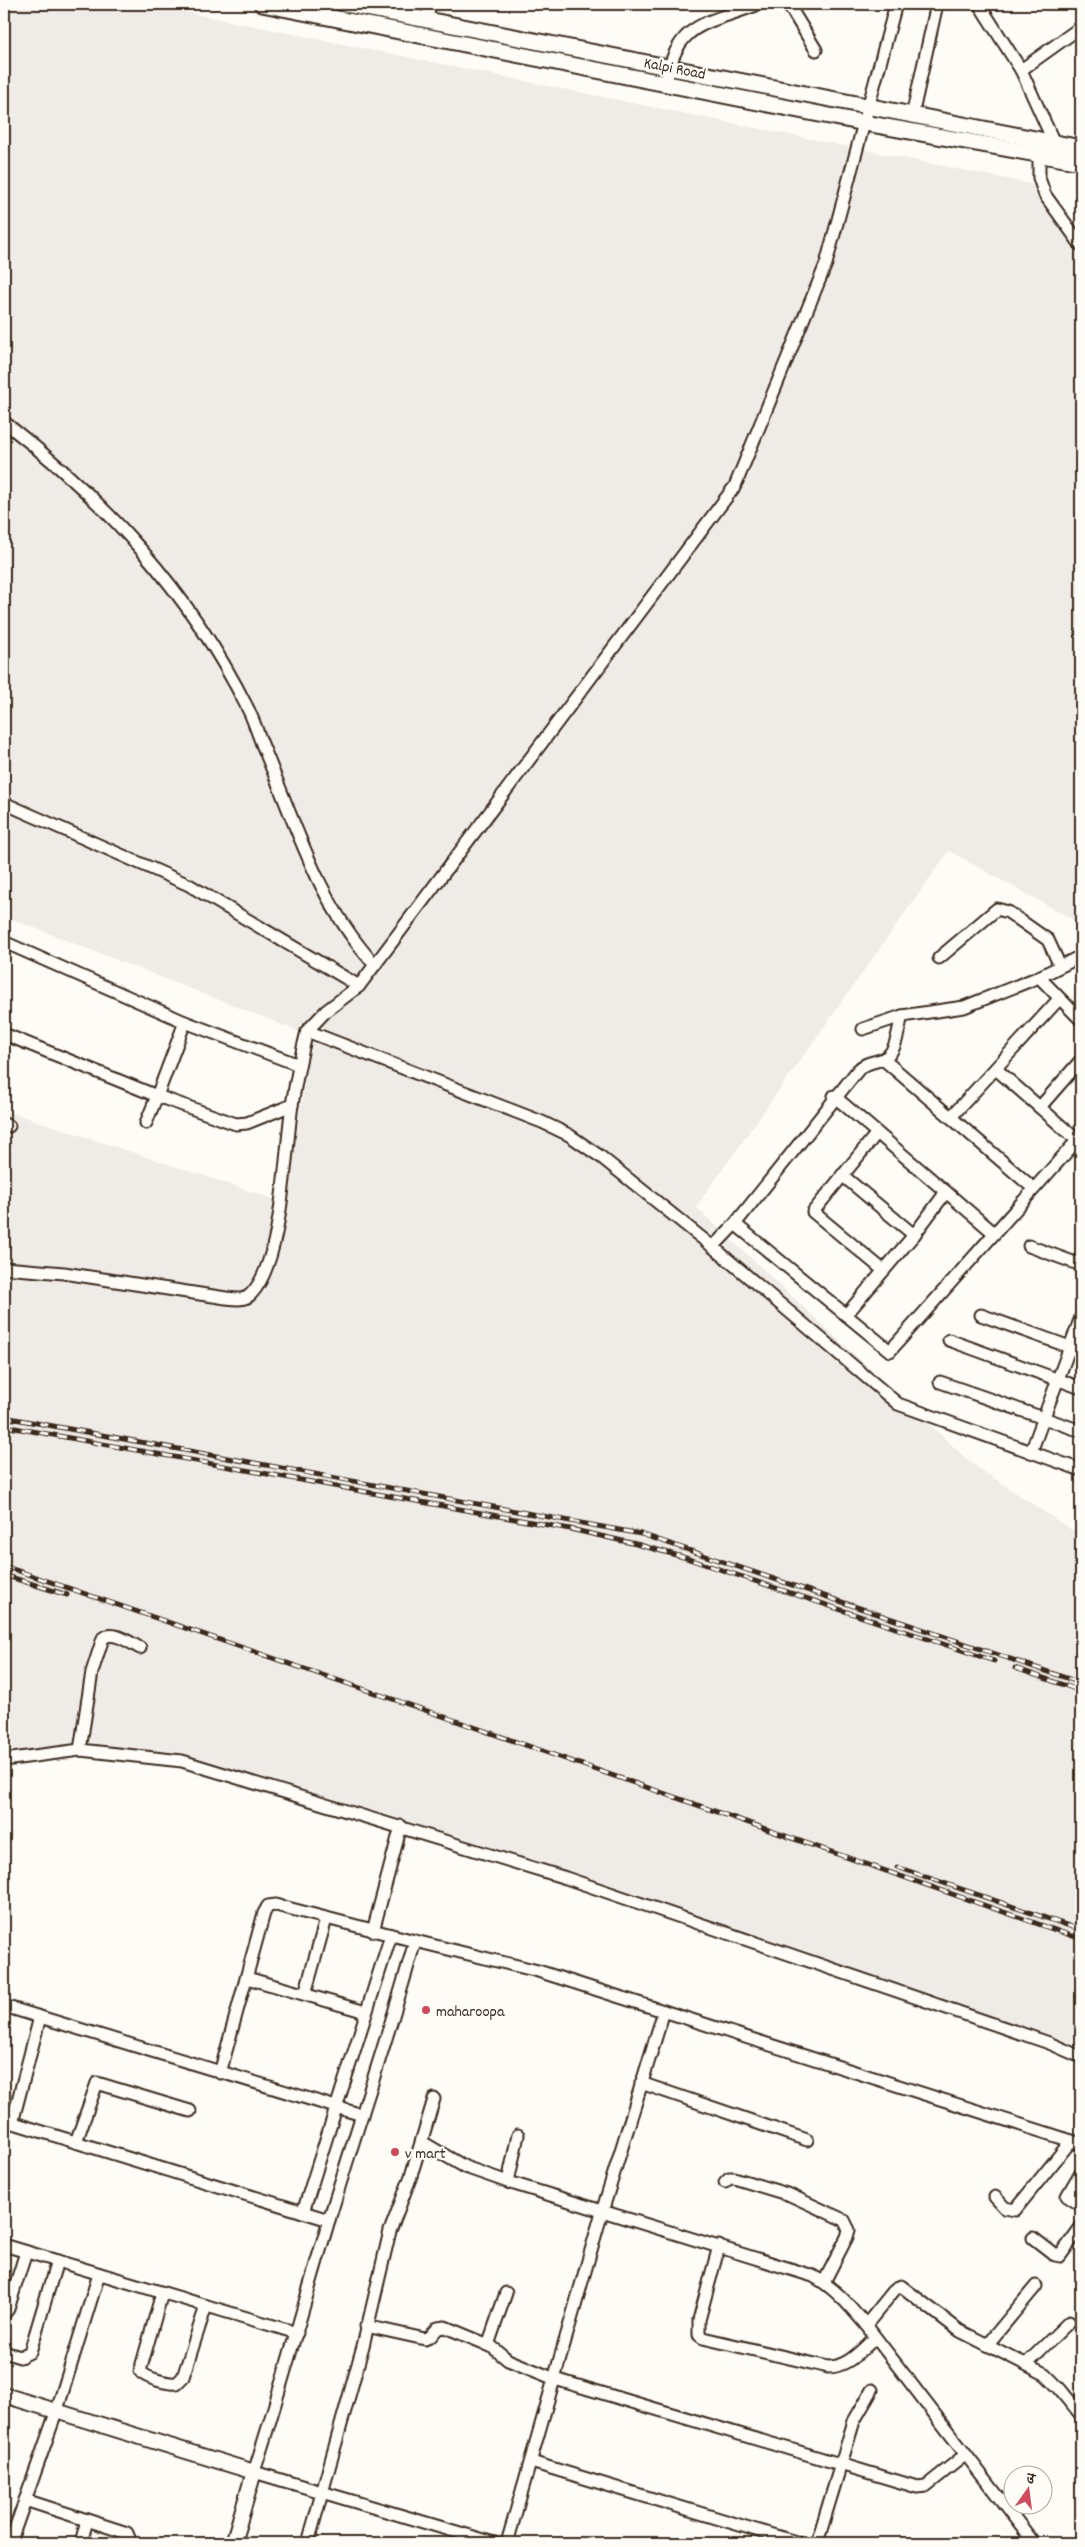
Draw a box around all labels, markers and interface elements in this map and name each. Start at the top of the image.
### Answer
street label: Kalpi Road [642,52,707,87]
place label: maharoopa [436,2001,505,2024]
marker: maharoopa [420,2004,432,2016]
place label: v mart [405,2143,446,2166]
marker: v mart [389,2146,401,2158]
north arrow [1002,2464,1052,2514]
text: उ [1023,2468,1038,2490]

